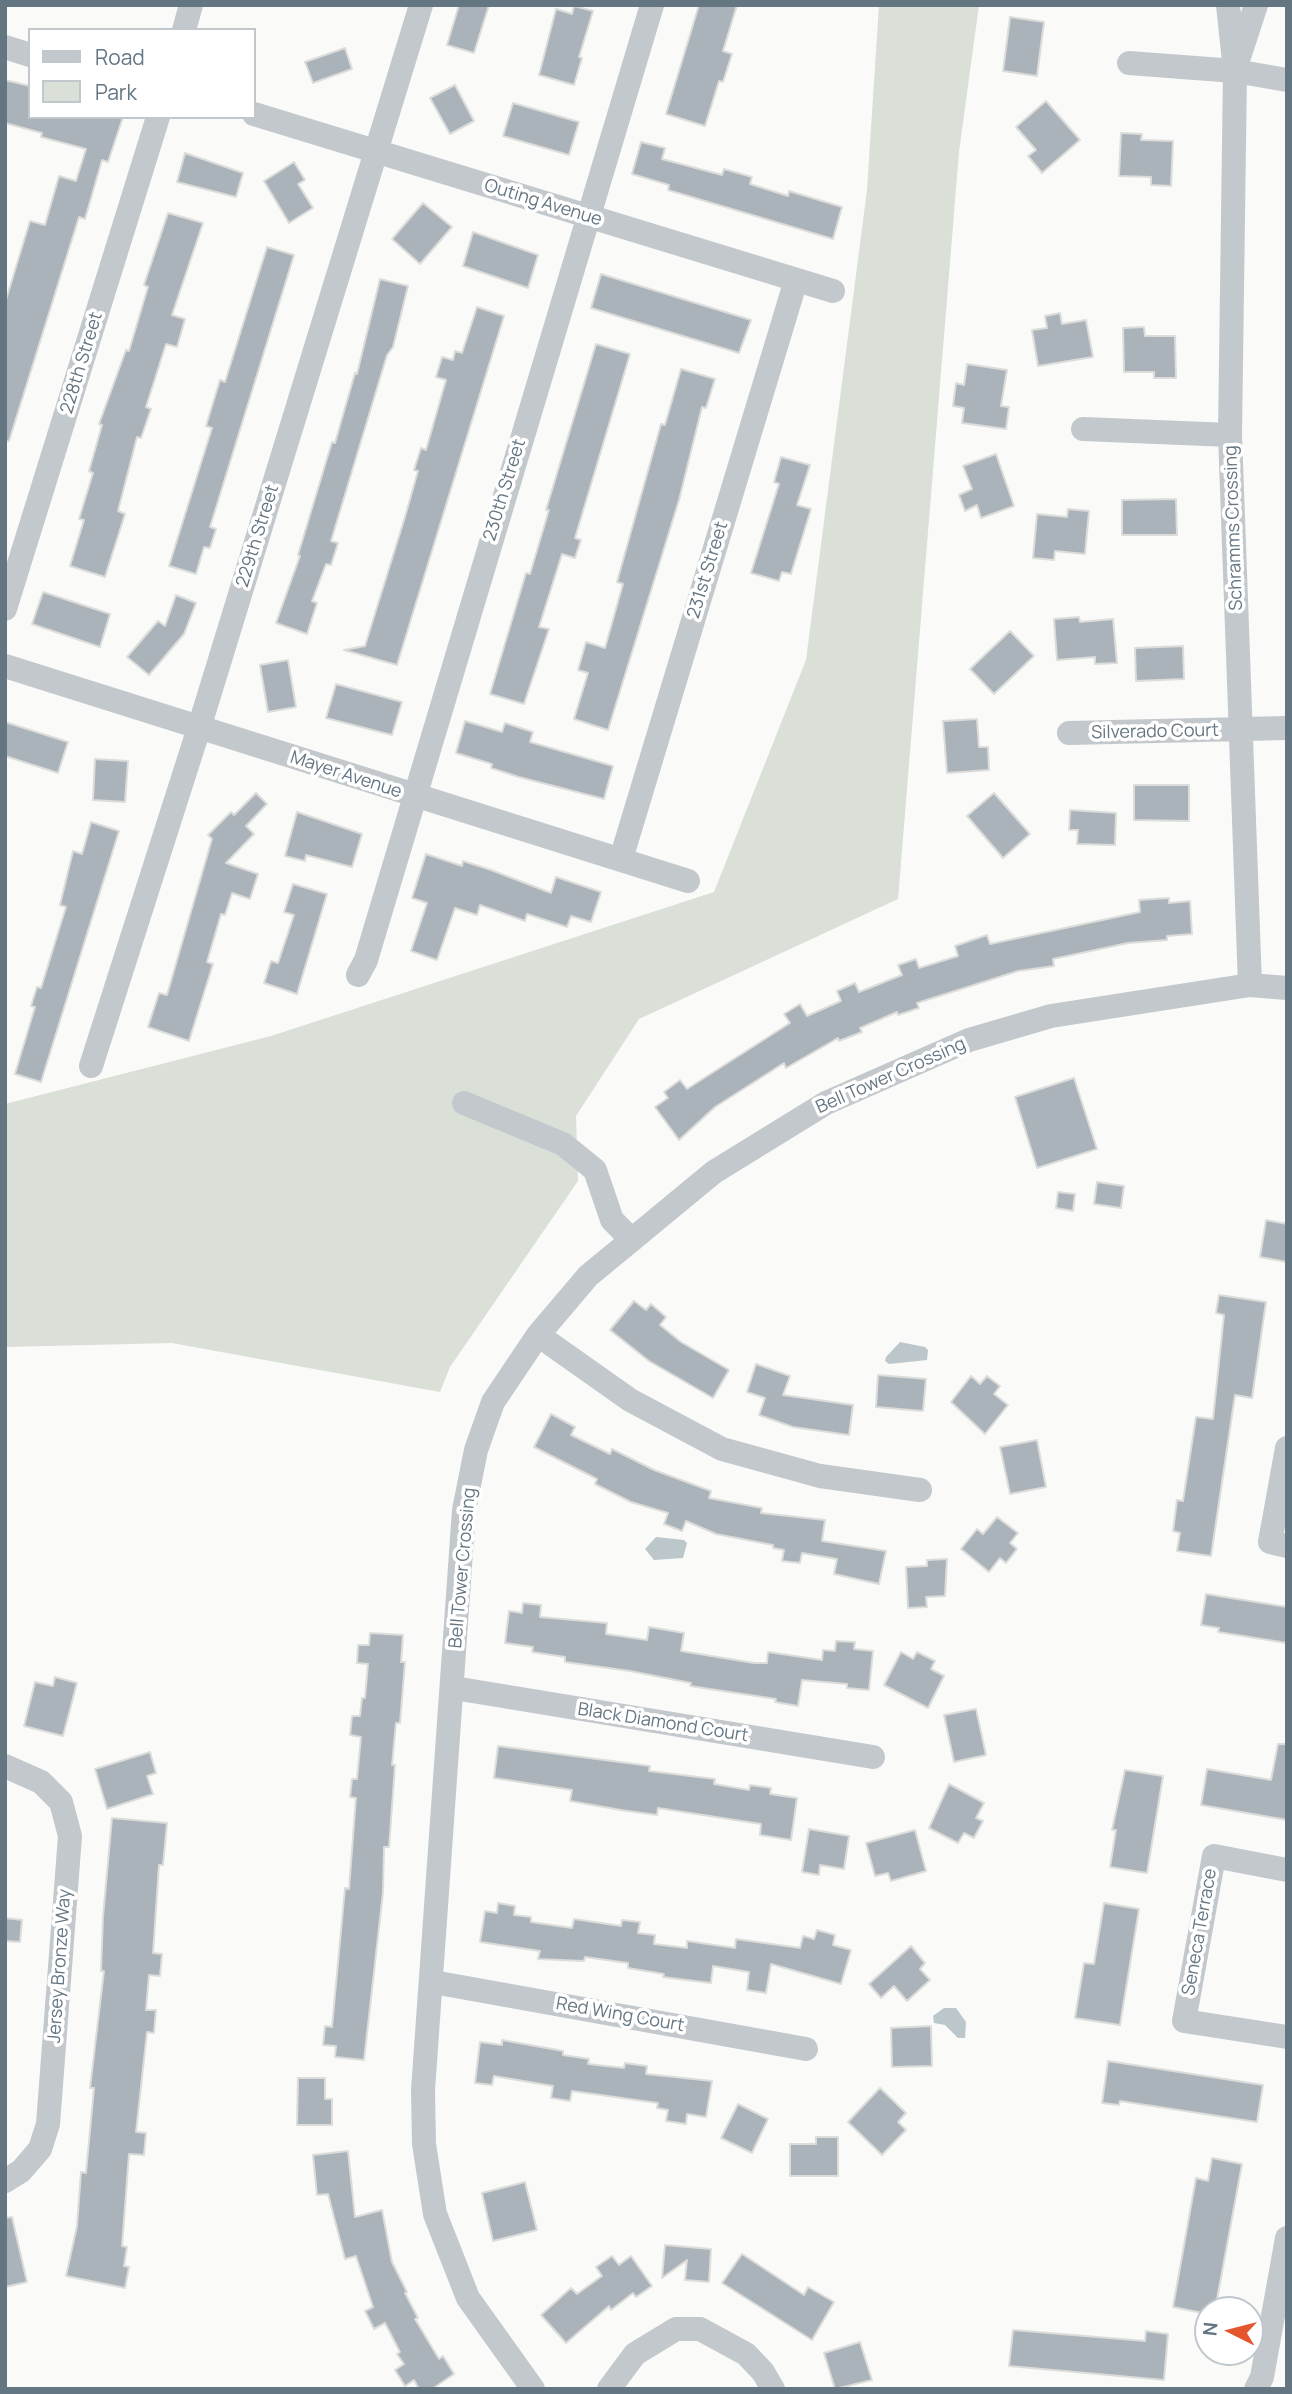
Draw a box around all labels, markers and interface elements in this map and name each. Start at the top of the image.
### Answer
legend [28,28,256,119]
text: Road [95,43,145,71]
text: Park [95,78,137,106]
street label: Outing Avenue [482,175,604,231]
street label: 228th Street [56,309,108,417]
street label: 230th Street [479,436,531,544]
street label: Schramms Crossing [1220,445,1248,611]
street label: 229th Street [232,482,284,590]
street label: 231st Street [683,519,733,621]
street label: Silverado Court [1091,720,1219,744]
street label: Mayer Avenue [288,747,404,803]
street label: Bell Tower Crossing [813,1033,969,1119]
street label: Bell Tower Crossing [445,1487,481,1649]
street label: Black Diamond Court [576,1699,750,1747]
street label: Seneca Terrace [1178,1867,1222,1997]
street label: Jersey Bronze Way [44,1888,76,2044]
street label: Red Wing Court [554,1993,686,2037]
north arrow [1194,2296,1264,2366]
text: N [1196,2321,1224,2337]

